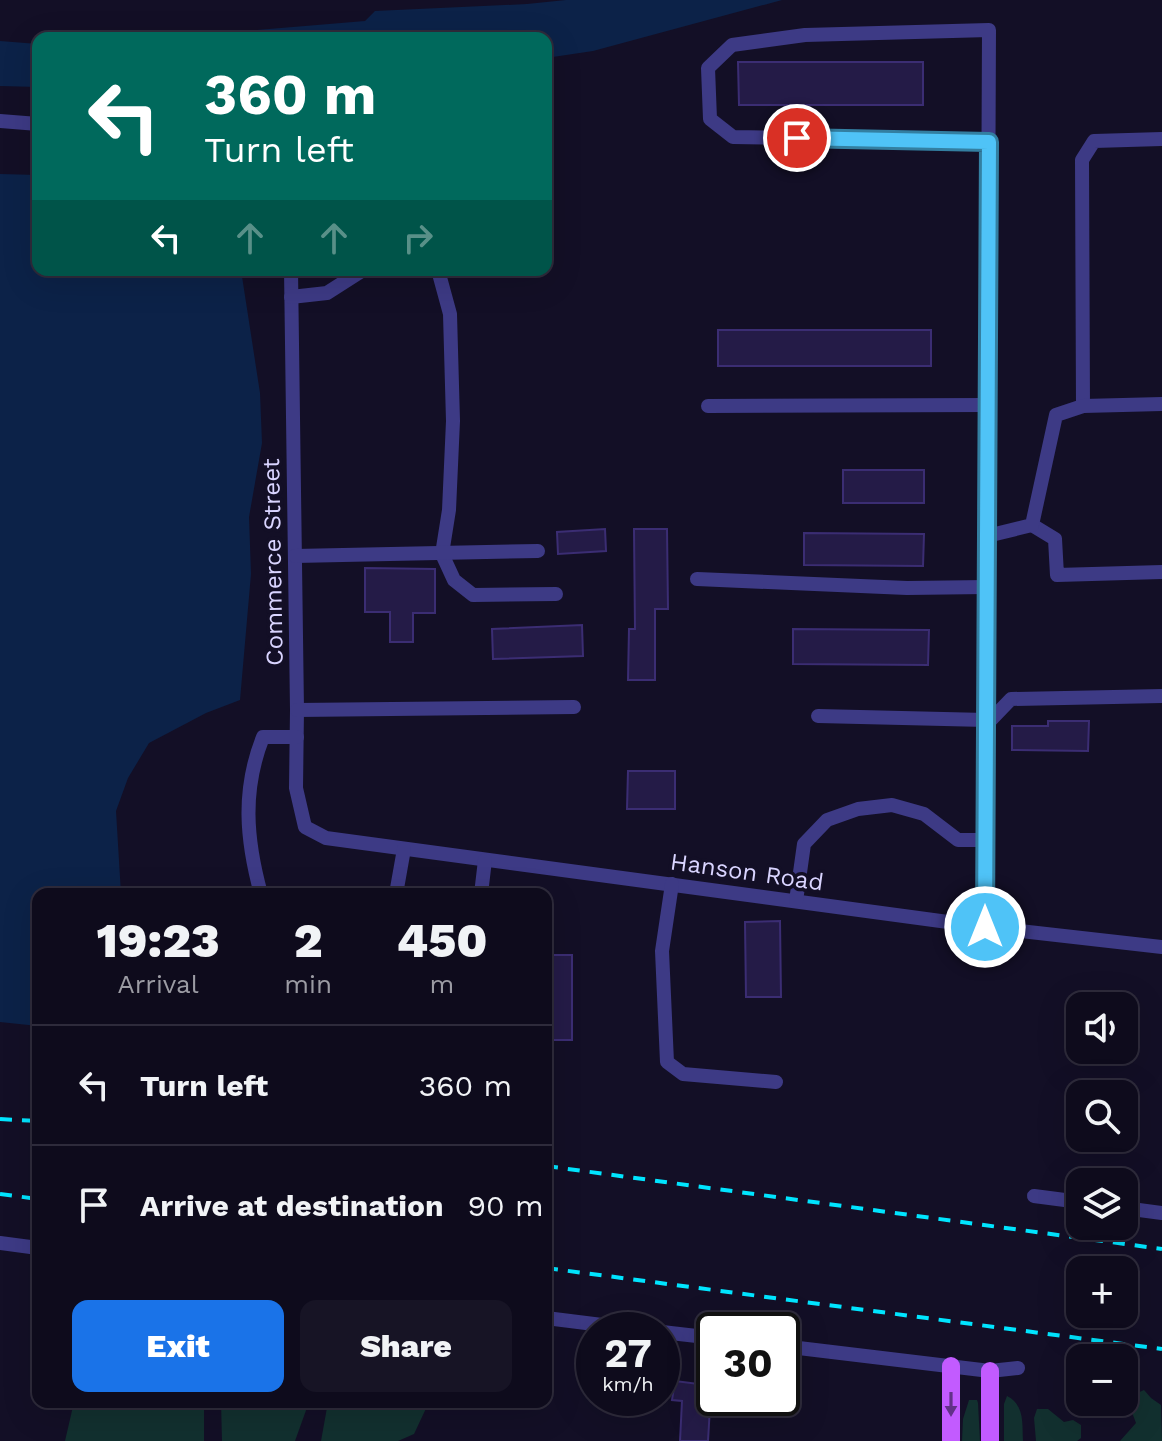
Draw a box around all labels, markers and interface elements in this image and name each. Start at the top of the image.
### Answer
text: 360 m [204,62,376,128]
icon: left [72,64,176,168]
pin [763,104,831,172]
icon: arrive [775,116,819,160]
text: Turn left [204,129,354,171]
icon: left [144,216,188,260]
icon: ahead [228,216,272,260]
icon: ahead [312,216,356,260]
icon: right [396,216,440,260]
street label: Commerce Street [257,458,289,666]
street label: Hanson Road [669,847,825,897]
position arrow [943,885,1027,969]
text: 19:23 [97,912,220,969]
text: 2 [294,912,323,969]
text: 450 [397,912,487,969]
text: Arrival [118,969,199,999]
text: min [284,969,332,999]
text: m [430,969,454,999]
map controls [1066,992,1138,1416]
button: sound [1066,992,1138,1064]
icon: left [72,1063,116,1107]
text: Turn left [140,1068,268,1103]
text: 360 m [419,1068,512,1103]
button: search [1066,1080,1138,1152]
button: layers [1066,1168,1138,1240]
icon: arrive [72,1183,116,1227]
text: Arrive at destination [140,1188,444,1223]
text: 90 m [468,1188,544,1223]
button: + [1066,1256,1138,1328]
button: Exit [72,1300,284,1392]
button: Share [300,1300,512,1392]
speed limit sign: 30 [696,1312,800,1416]
text: 27 [604,1330,652,1377]
button: − [1066,1344,1138,1416]
text: km/h [602,1372,654,1396]
one-way arrow [945,1392,957,1417]

